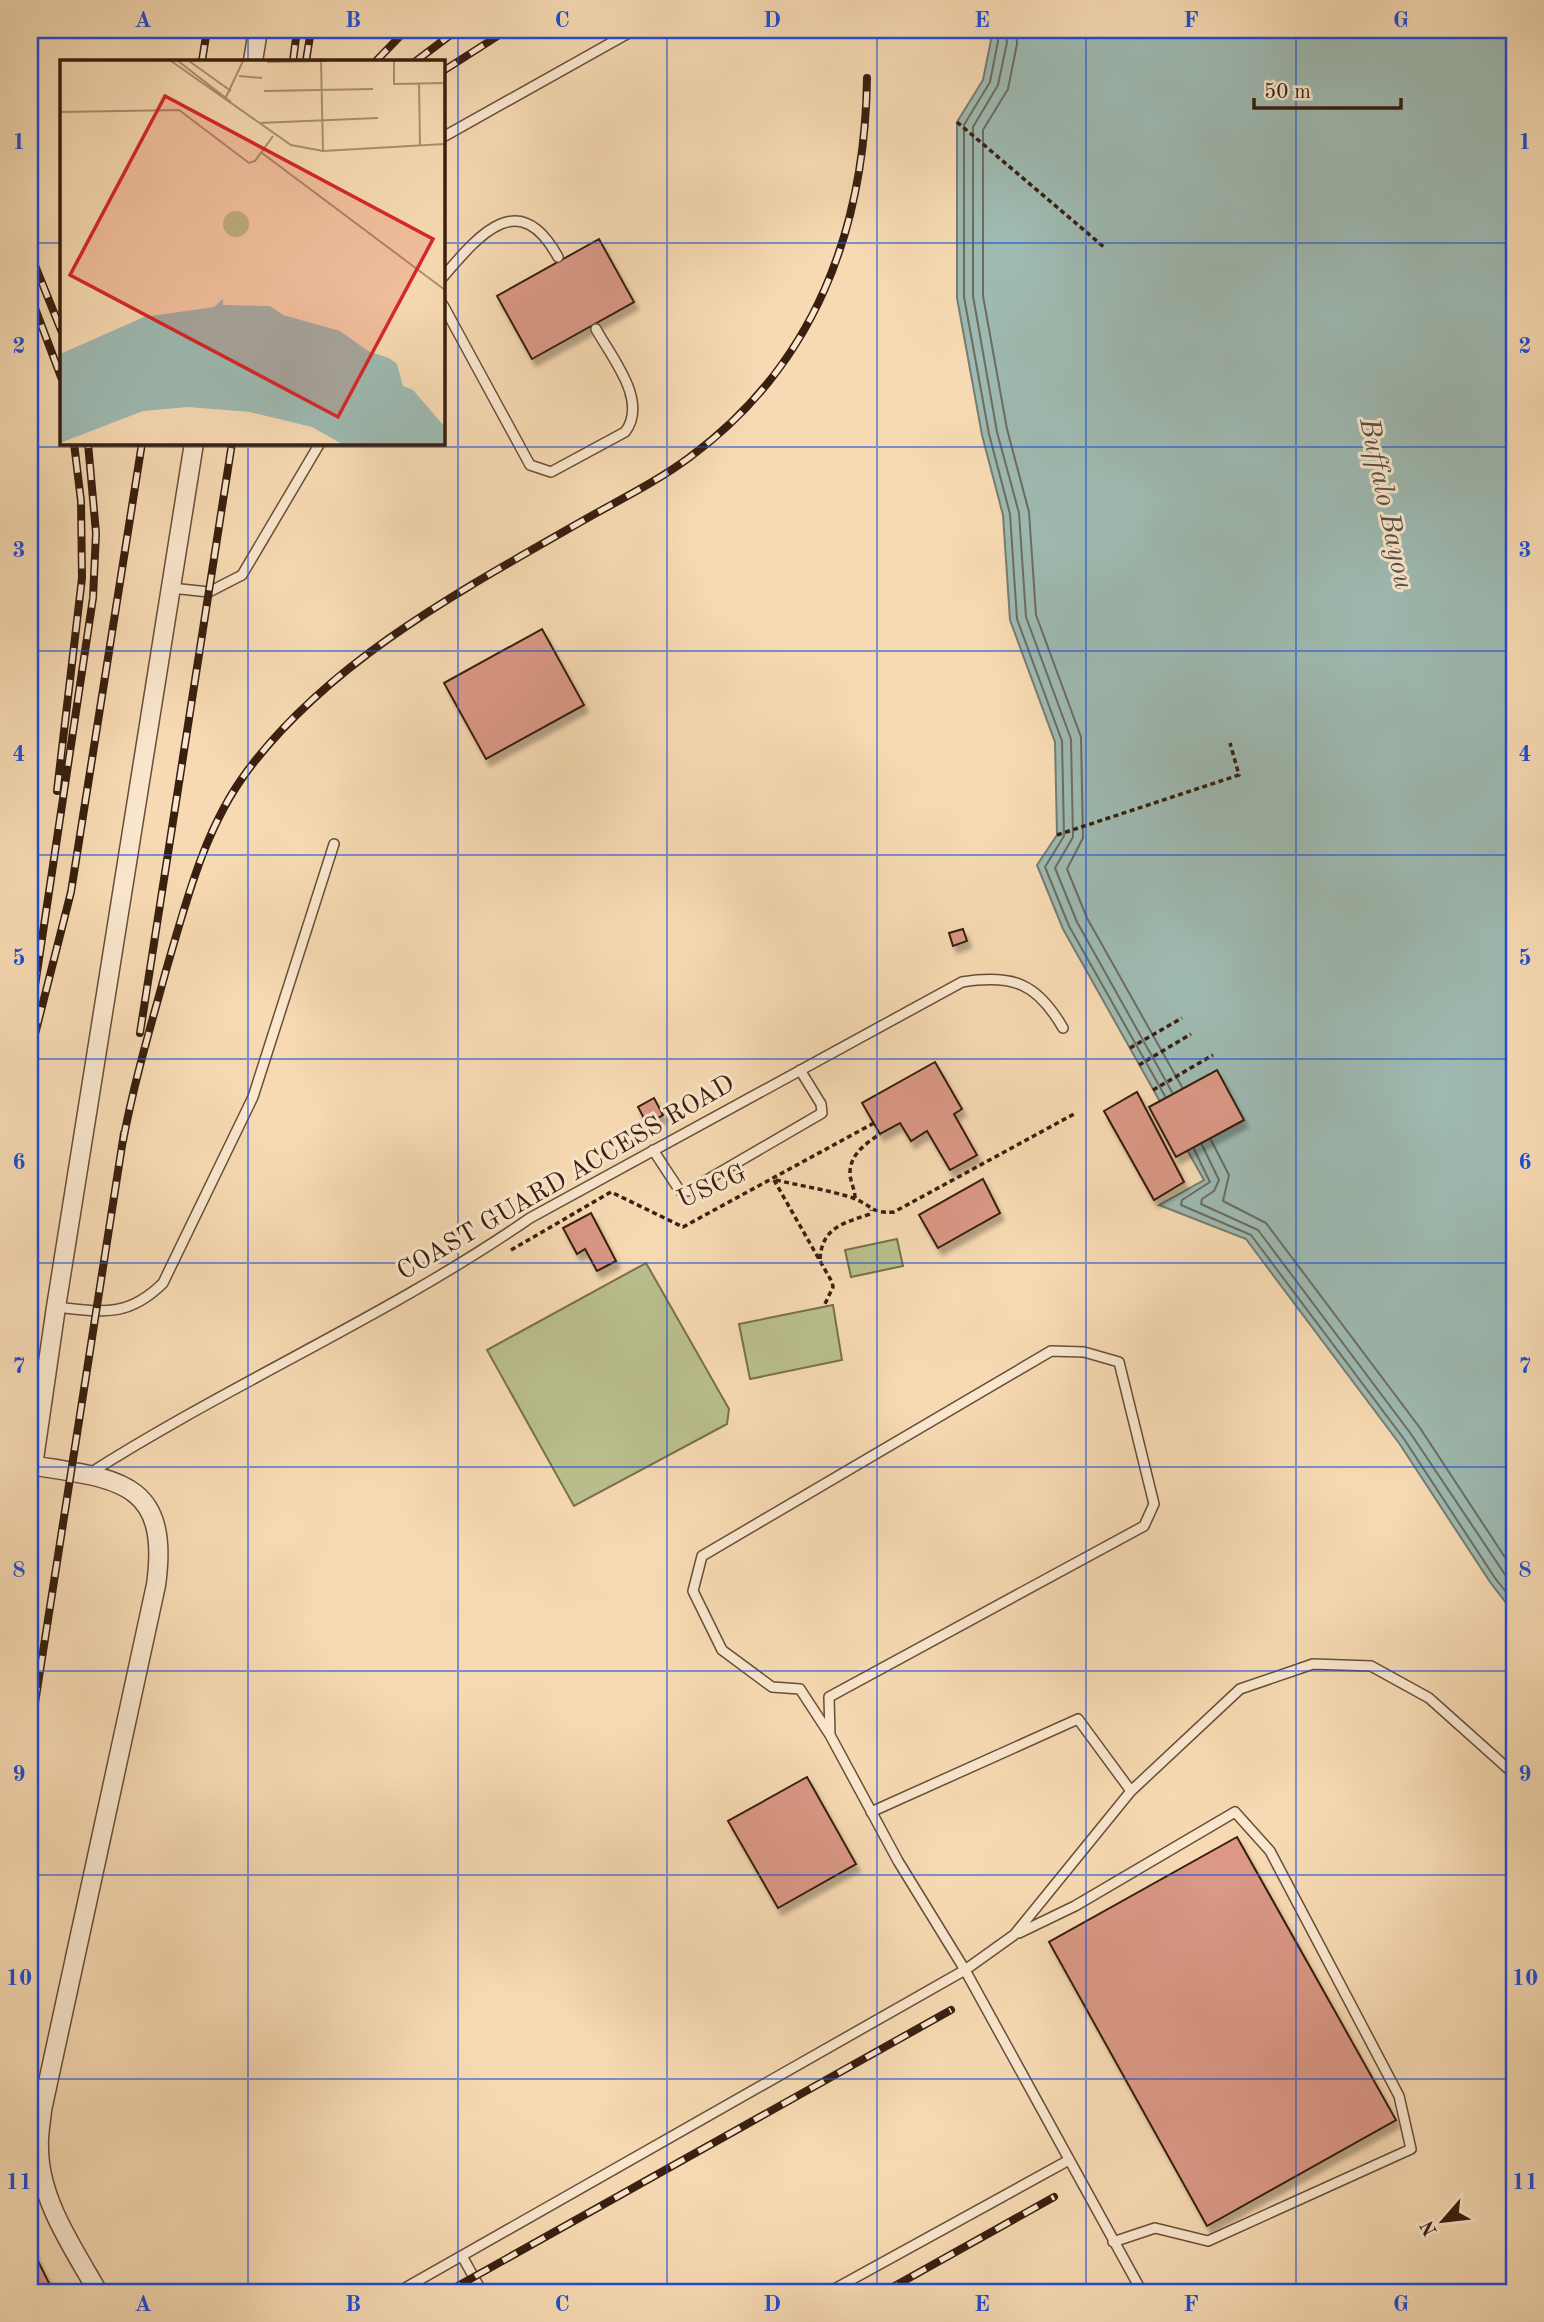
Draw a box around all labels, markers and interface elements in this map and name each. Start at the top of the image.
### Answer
text: A [134,9,152,32]
text: B [345,9,361,32]
text: C [554,9,570,32]
text: D [763,9,781,32]
text: E [974,9,990,32]
text: F [1183,9,1199,32]
text: G [1393,9,1409,32]
inset map [60,60,444,444]
scale bar [1254,66,1400,110]
text: 50 m [1264,82,1311,103]
text: 1 [12,131,26,154]
text: 1 [1518,131,1532,154]
text: 2 [12,335,26,358]
text: 2 [1518,335,1532,358]
water label: Buffalo Bayou [1353,415,1417,592]
text: 3 [12,539,26,562]
text: 3 [1518,539,1532,562]
text: 4 [12,743,26,766]
text: 4 [1518,743,1532,766]
text: 5 [12,947,26,970]
text: 5 [1518,947,1532,970]
street label: COAST GUARD ACCESS ROAD [393,1071,739,1285]
text: 6 [12,1151,26,1174]
text: 6 [1518,1151,1532,1174]
street label: USCG [674,1160,750,1214]
text: 7 [12,1355,26,1378]
text: 7 [1518,1355,1532,1378]
text: 8 [12,1559,26,1582]
text: 8 [1518,1559,1532,1582]
text: 9 [12,1763,26,1786]
text: 9 [1518,1763,1532,1786]
text: 10 [6,1967,32,1990]
text: 10 [1512,1967,1538,1990]
text: 11 [6,2171,32,2194]
text: 11 [1512,2171,1538,2194]
north arrow [1408,2186,1478,2256]
text: N [1418,2217,1442,2239]
text: A [134,2293,152,2316]
text: B [345,2293,361,2316]
text: C [554,2293,570,2316]
text: D [763,2293,781,2316]
text: E [974,2293,990,2316]
text: F [1183,2293,1199,2316]
text: G [1393,2293,1409,2316]

